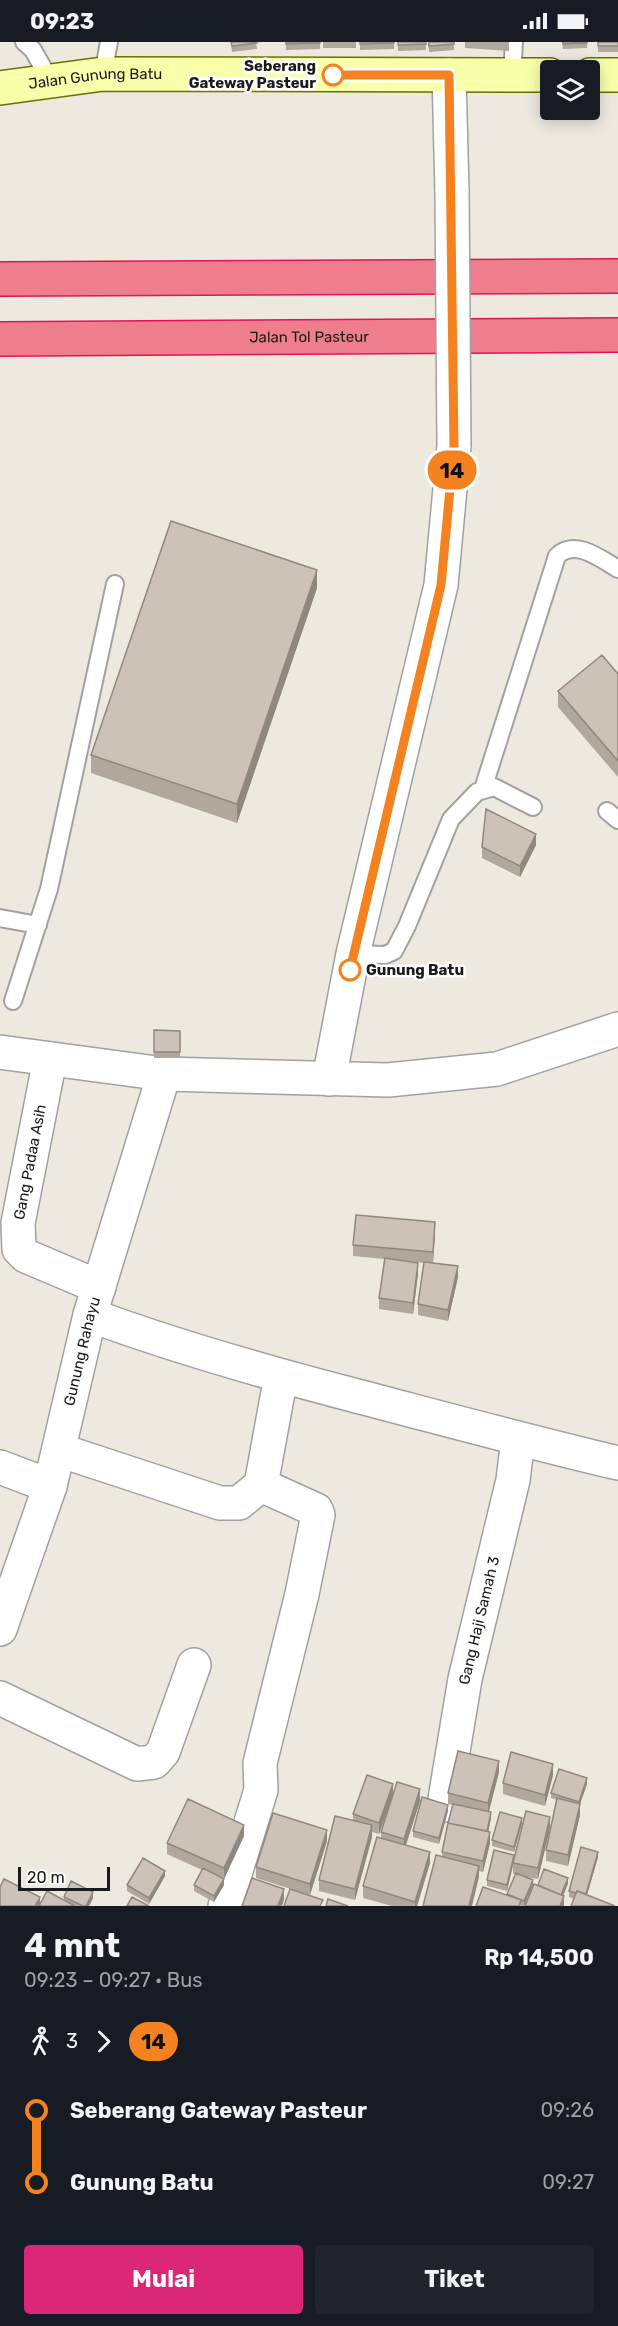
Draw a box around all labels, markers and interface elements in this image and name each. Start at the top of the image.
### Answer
text: 09:23 [30,8,94,35]
place label: Seberang Gateway Pasteur [189,57,316,92]
map controls [540,60,600,120]
button: layers [540,60,600,120]
street label: Jalan Gunung Batu [27,64,162,93]
marker: Seberang Gateway Pasteur [322,64,344,86]
street label: Jalan Tol Pasteur [249,328,369,346]
line badge: 14 [425,450,479,490]
text: 14 [440,458,464,483]
marker: Gunung Batu [339,959,361,981]
place label: Gunung Batu [366,961,464,979]
street label: Gang Padaa Asih [10,1103,50,1221]
street label: Gunung Rahayu [60,1294,104,1408]
street label: Gang Haji Samah 3 [455,1554,503,1686]
scale bar [18,1864,110,1892]
text: 20 m [27,1868,65,1887]
text: 4 mnt [24,1926,120,1965]
text: Rp 14,500 [484,1944,594,1971]
text: 09:23 – 09:27 · Bus [24,1968,202,1992]
icon: walk [24,2025,57,2058]
icon: forward [87,2025,120,2058]
text: 3 [66,2029,78,2053]
text: 14 [141,2029,166,2054]
text: Seberang Gateway Pasteur [70,2097,367,2124]
text: 09:26 [541,2098,594,2122]
text: Gunung Batu [70,2169,214,2196]
text: 09:27 [542,2170,594,2194]
button: Mulai [24,2245,303,2314]
button: Tiket [315,2245,594,2314]

